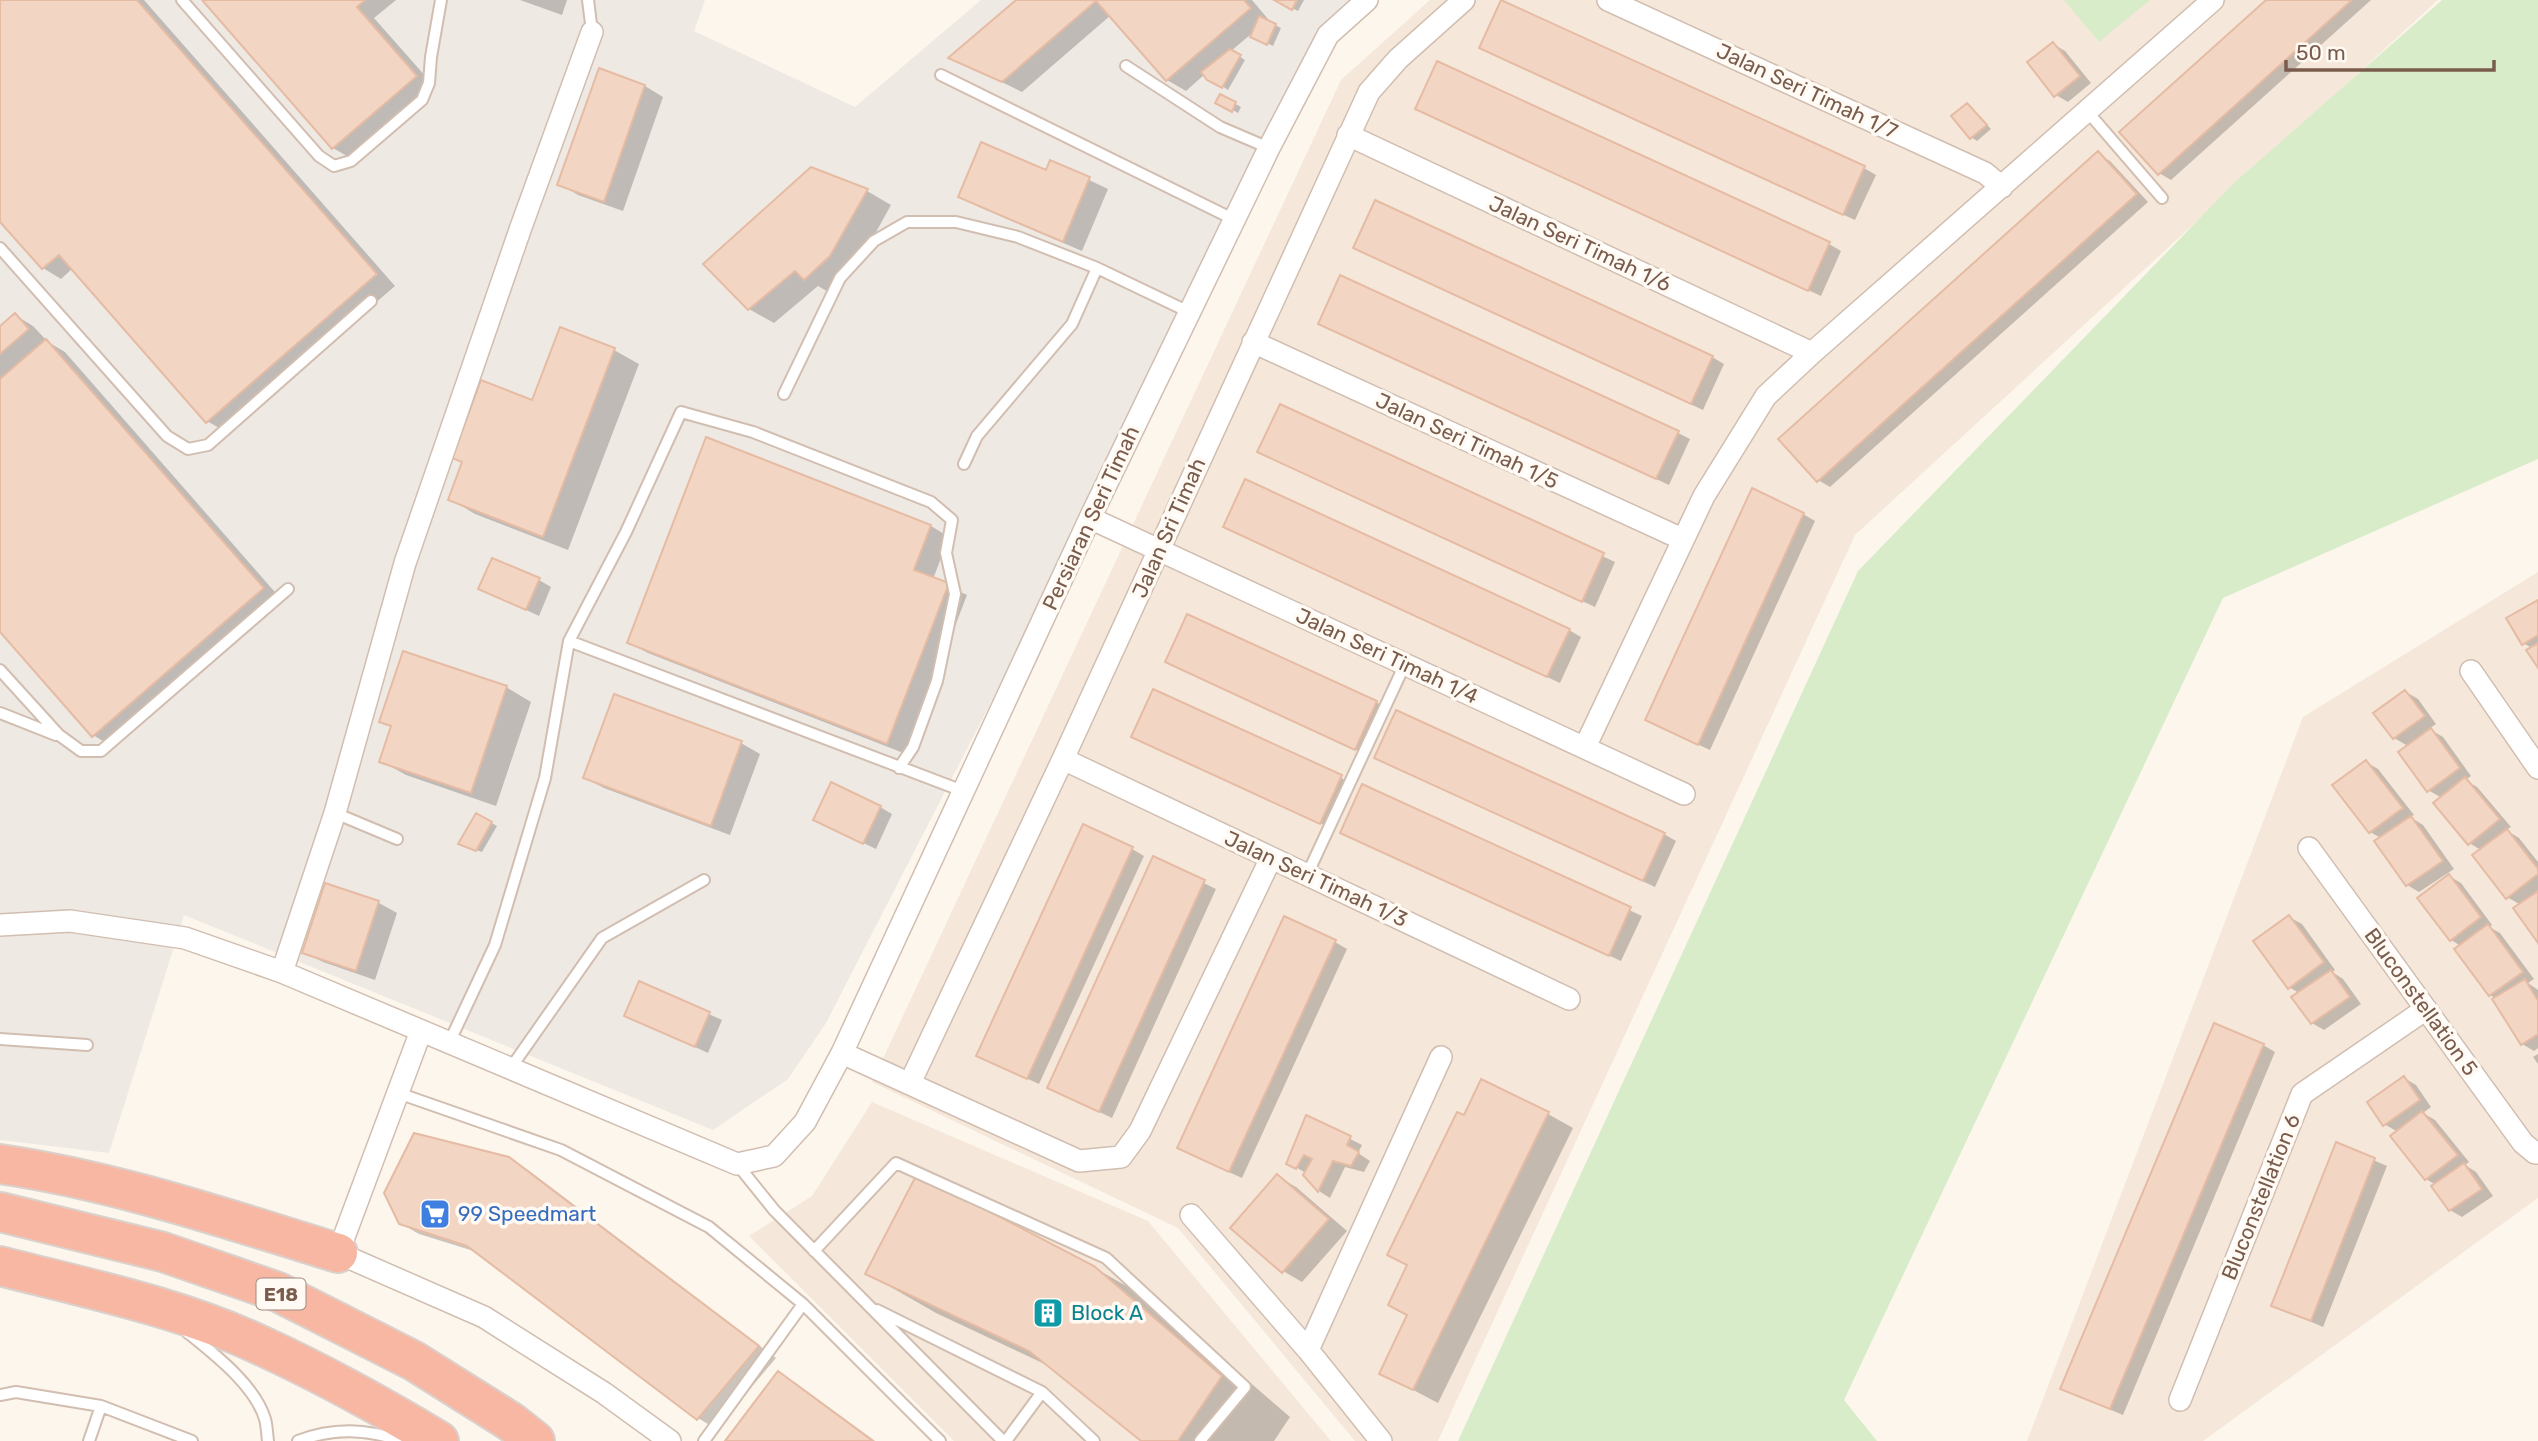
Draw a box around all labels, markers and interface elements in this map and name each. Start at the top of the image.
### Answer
scale bar [2286,28,2494,72]
street label: Jalan Seri Timah 1/7 [1713,38,1902,144]
text: 50 m [2296,40,2346,65]
street label: Jalan Seri Timah 1/6 [1485,190,1675,297]
street label: Jalan Seri Timah 1/5 [1372,387,1563,494]
street label: Persiaran Seri Timah [1037,422,1144,614]
street label: Jalan Sri Timah [1127,454,1211,602]
street label: Jalan Seri Timah 1/4 [1292,602,1482,709]
street label: Jalan Seri Timah 1/3 [1221,825,1412,932]
street label: Bluconstellation 5 [2360,923,2483,1080]
street label: Bluconstellation 6 [2216,1110,2305,1283]
supermarket icon: 99 Speedmart [418,1197,452,1231]
place label: 99 Speedmart [458,1201,596,1226]
road number: E18 [256,1278,306,1310]
building icon: Block A [1031,1296,1065,1330]
place label: Block A [1071,1300,1143,1325]

